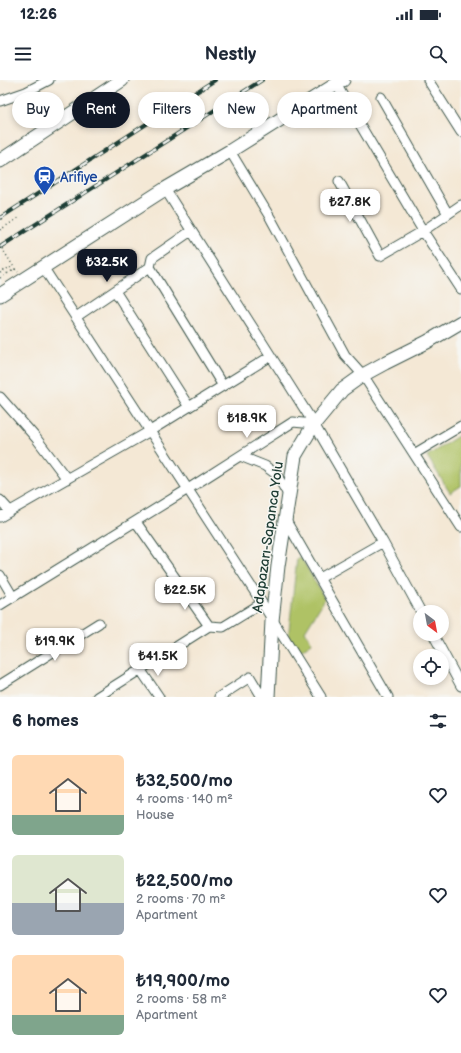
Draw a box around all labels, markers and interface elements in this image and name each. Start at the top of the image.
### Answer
text: 12:26 [20,5,57,24]
icon: menu [12,43,34,65]
icon: search [427,43,449,65]
text: Nestly [205,44,256,65]
chip: Buy [12,92,64,128]
chip: Rent [72,92,130,128]
chip: Filters [138,92,205,128]
chip: New [213,92,269,128]
chip: Apartment [277,92,372,128]
station icon: Arifiye [31,164,57,197]
place label: Arifiye [60,169,97,186]
pin: ₺27.8K [317,189,383,223]
text: ₺27.8K [329,194,371,210]
pin: ₺32.5K [74,249,140,283]
text: ₺32.5K [86,254,128,270]
pin: ₺18.9K [214,405,280,439]
text: ₺18.9K [227,410,267,426]
street label: Adapazarı-Sapanca Yolu [249,460,287,614]
pin: ₺22.5K [152,577,218,611]
text: ₺22.5K [164,582,206,598]
north arrow [413,605,449,641]
map controls [413,605,449,685]
pin: ₺19.9K [22,628,88,662]
text: ₺19.9K [35,633,75,649]
pin: ₺41.5K [125,643,191,677]
text: ₺41.5K [138,648,178,664]
button: locate [413,649,449,685]
icon: filters [427,710,449,732]
text: 6 homes [12,711,79,731]
icon: home [44,771,92,819]
text: ₺32,500/mo [136,771,233,791]
icon: heart [427,784,449,806]
text: 4 rooms · 140 m² [136,791,233,807]
text: House [136,807,174,823]
icon: home [44,871,92,919]
text: ₺22,500/mo [136,871,233,891]
icon: heart [427,884,449,906]
text: 2 rooms · 70 m² [136,891,226,907]
text: Apartment [136,907,197,923]
icon: home [44,971,92,1019]
text: ₺19,900/mo [136,971,230,991]
icon: heart [427,984,449,1006]
text: 2 rooms · 58 m² [136,991,227,1007]
text: Apartment [136,1007,197,1023]

